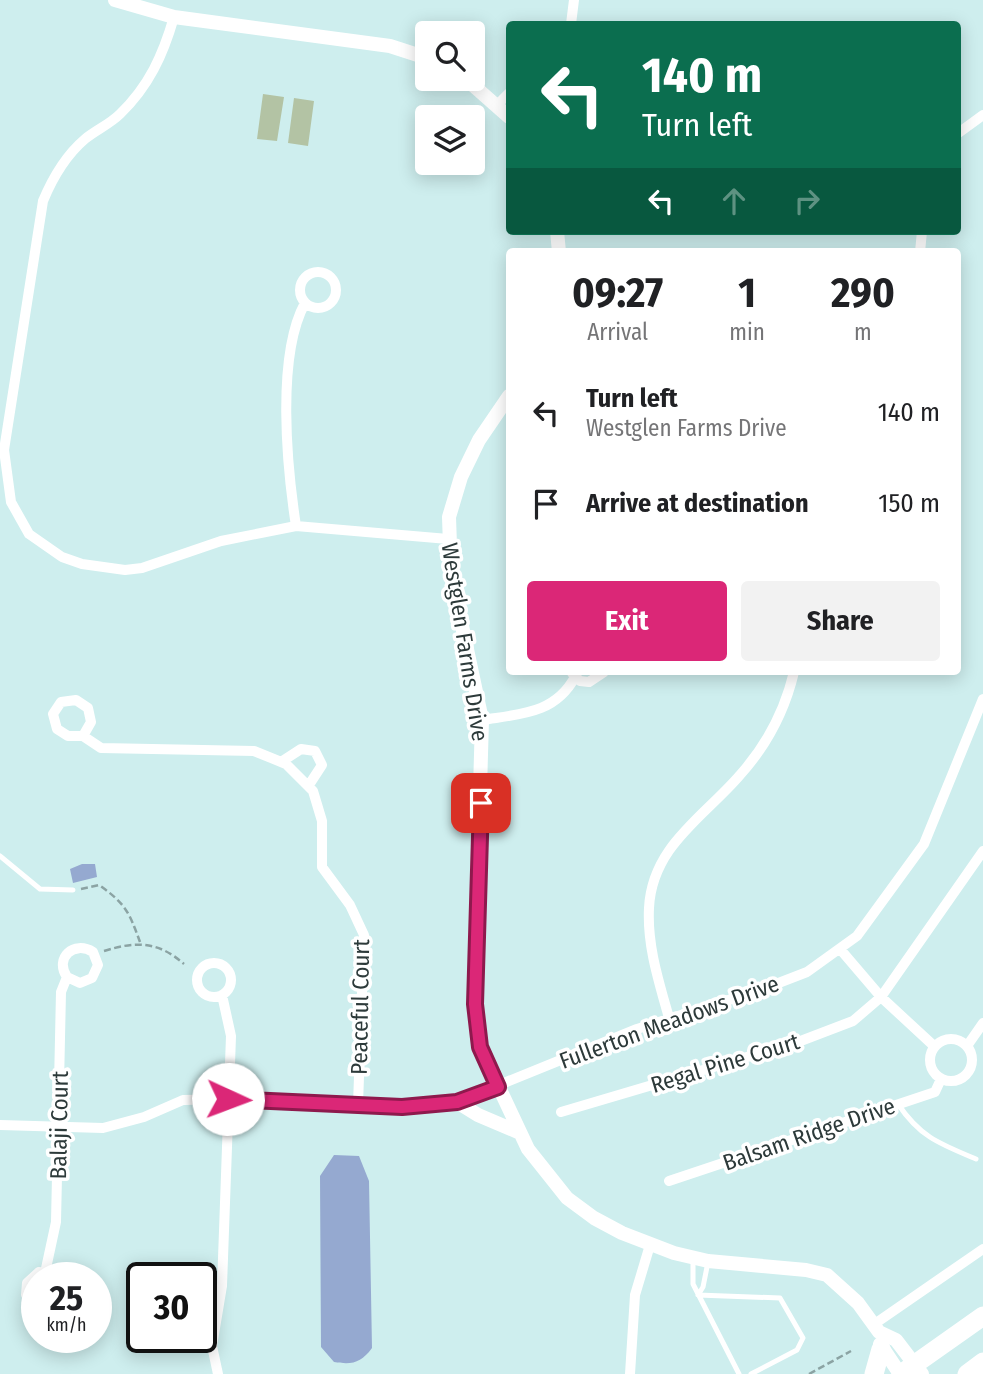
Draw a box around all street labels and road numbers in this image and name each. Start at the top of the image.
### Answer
street label: Westglen Farms Drive [435,541,495,743]
street label: Peaceful Court [345,938,375,1075]
street label: Fullerton Meadows Drive [555,969,783,1075]
street label: Regal Pine Court [647,1027,803,1099]
street label: Balaji Court [44,1070,74,1179]
street label: Balsam Ridge Drive [719,1091,899,1177]

